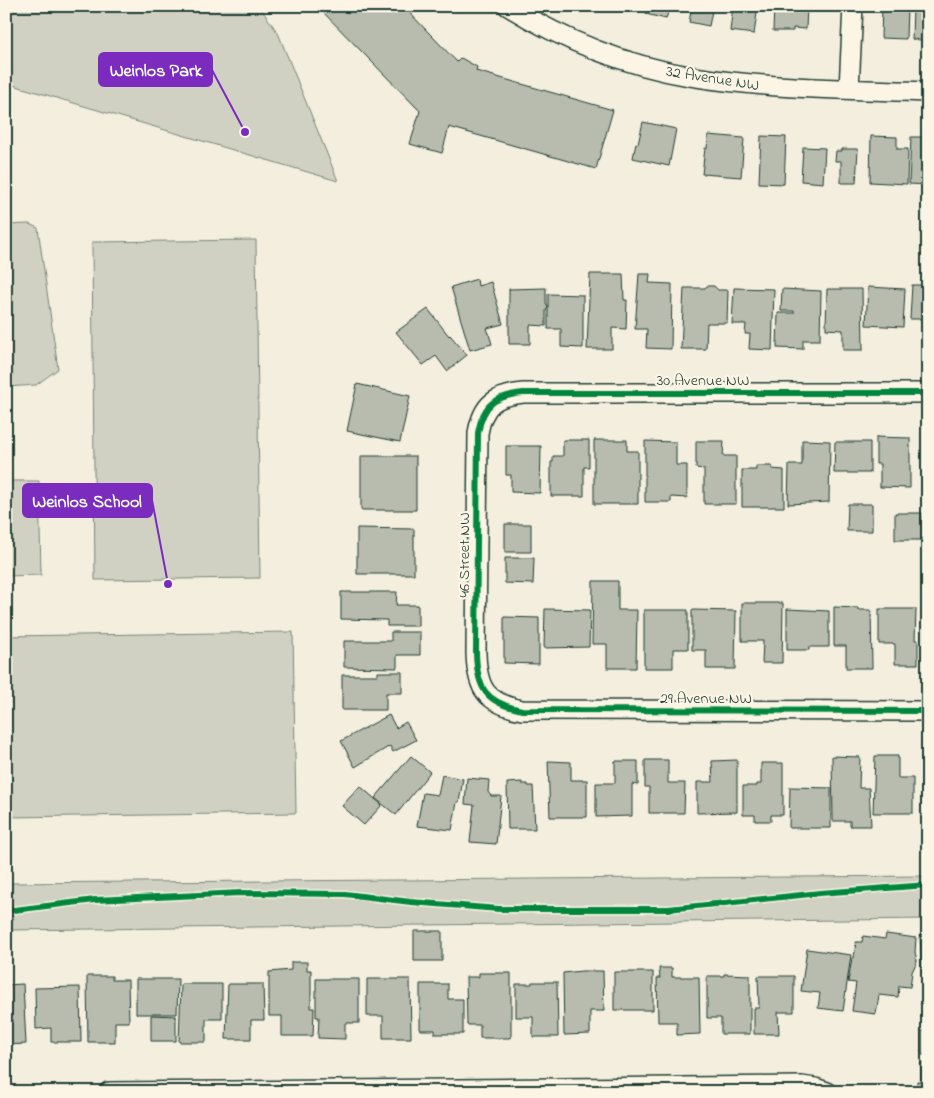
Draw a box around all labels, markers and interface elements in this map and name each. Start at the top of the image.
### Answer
callout: Weinlos Park [99,53,212,86]
text: Weinlos Park [110,59,203,85]
street label: 32 Avenue NW [665,60,761,98]
street label: 30 Avenue NW [657,369,749,393]
callout: Weinlos School [23,484,152,517]
text: Weinlos School [32,490,142,516]
street label: 46 Street NW [453,512,477,598]
street label: 29 Avenue NW [660,687,752,711]

